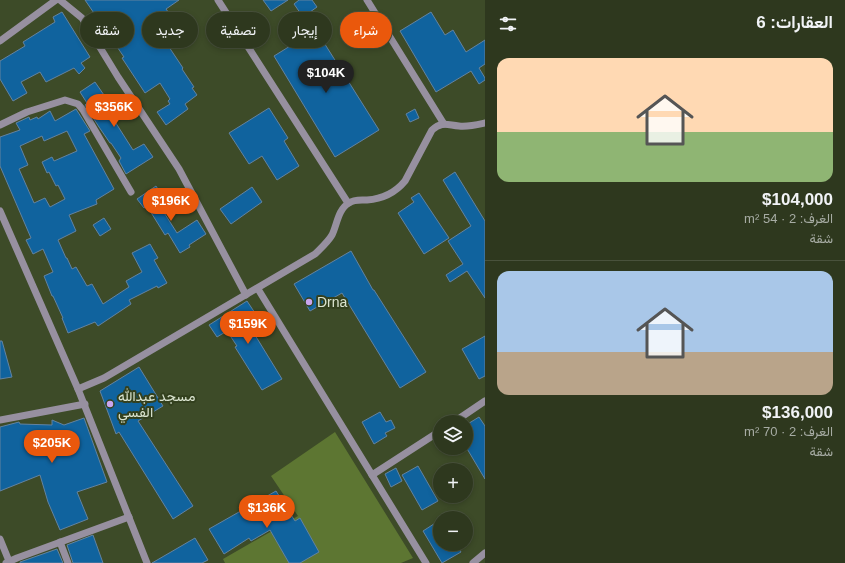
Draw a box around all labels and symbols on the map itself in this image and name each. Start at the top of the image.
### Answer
pin: $104K [298,60,354,94]
pin: $356K [86,94,142,128]
pin: $196K [143,188,199,222]
place label: Drna [317,294,348,310]
marker: Drna [304,297,314,307]
pin: $159K [220,311,276,345]
place label: مسجد عبدالله الفسي [118,388,195,424]
marker: مسجد عبدالله الفسي [105,399,115,409]
pin: $205K [24,430,80,464]
pin: $136K [239,495,295,529]

